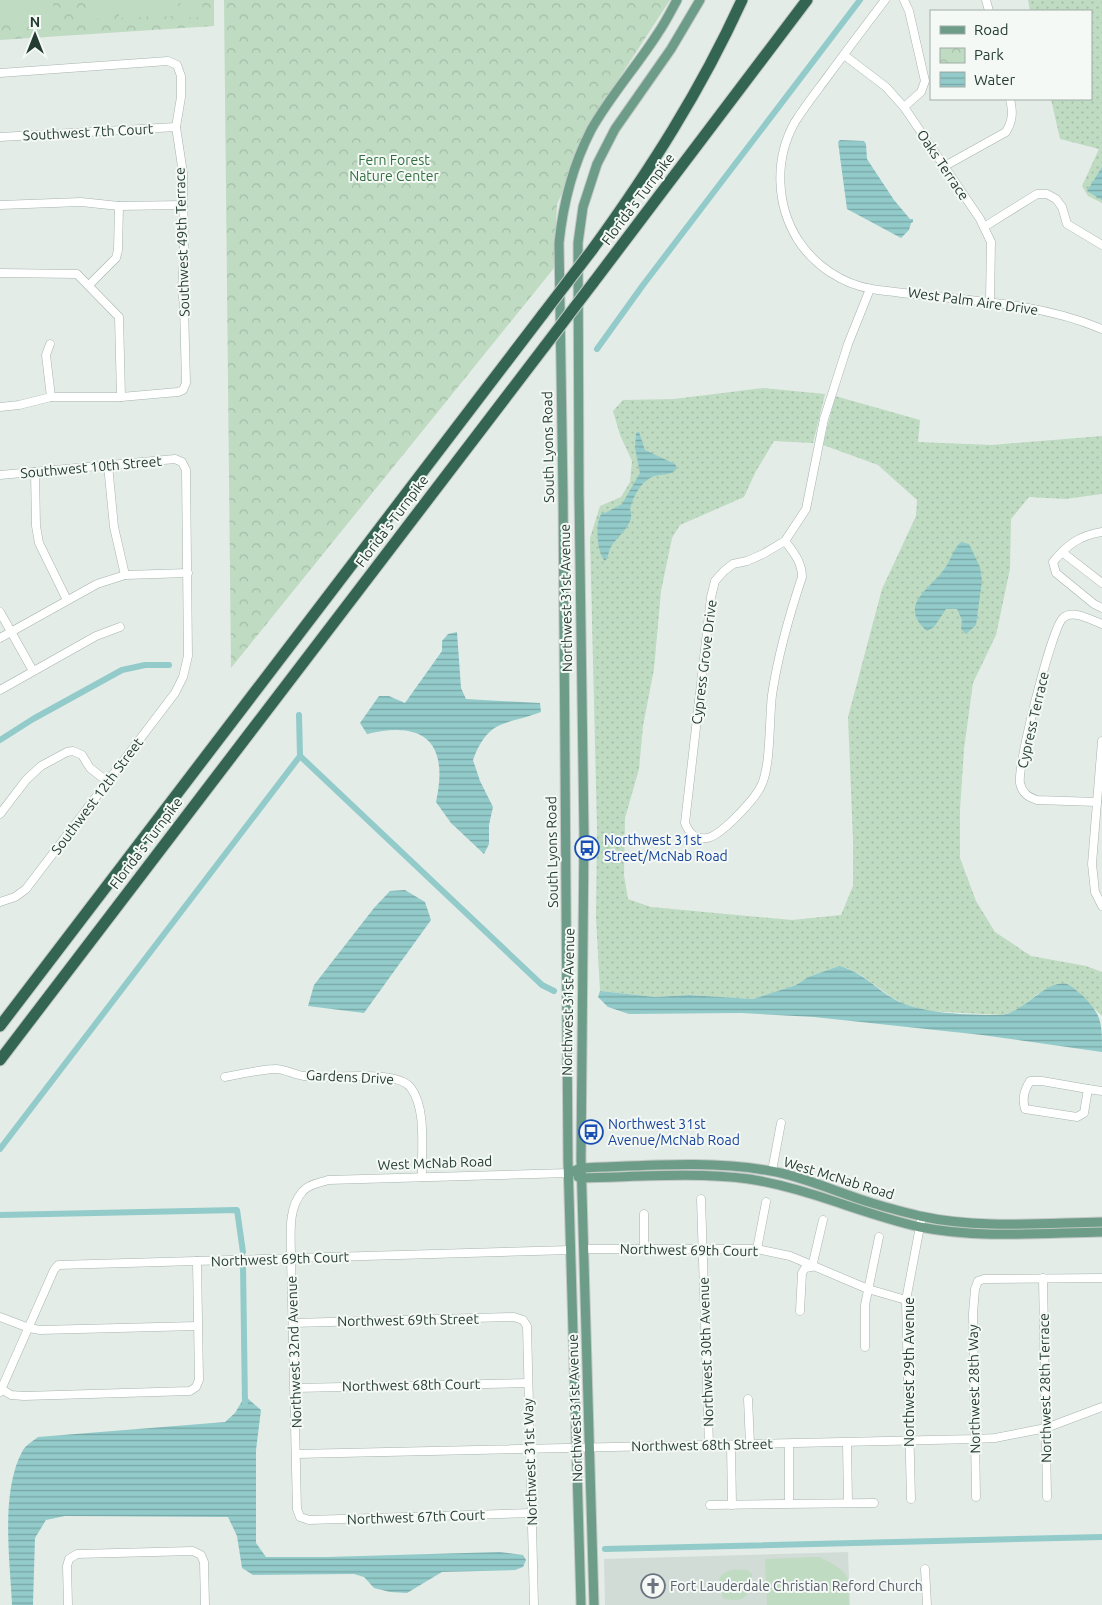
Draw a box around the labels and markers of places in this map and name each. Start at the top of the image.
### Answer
place label: Northwest 31st Street/McNab Road [604,832,728,864]
bus stop icon: Northwest 31st Street/McNab Road [574,835,600,861]
place label: Northwest 31st Avenue/McNab Road [608,1116,740,1148]
bus stop icon: Northwest 31st Avenue/McNab Road [578,1119,604,1145]
church icon: Fort Lauderdale Christian Reford Church [640,1573,666,1599]
place label: Fort Lauderdale Christian Reford Church [670,1578,923,1594]

